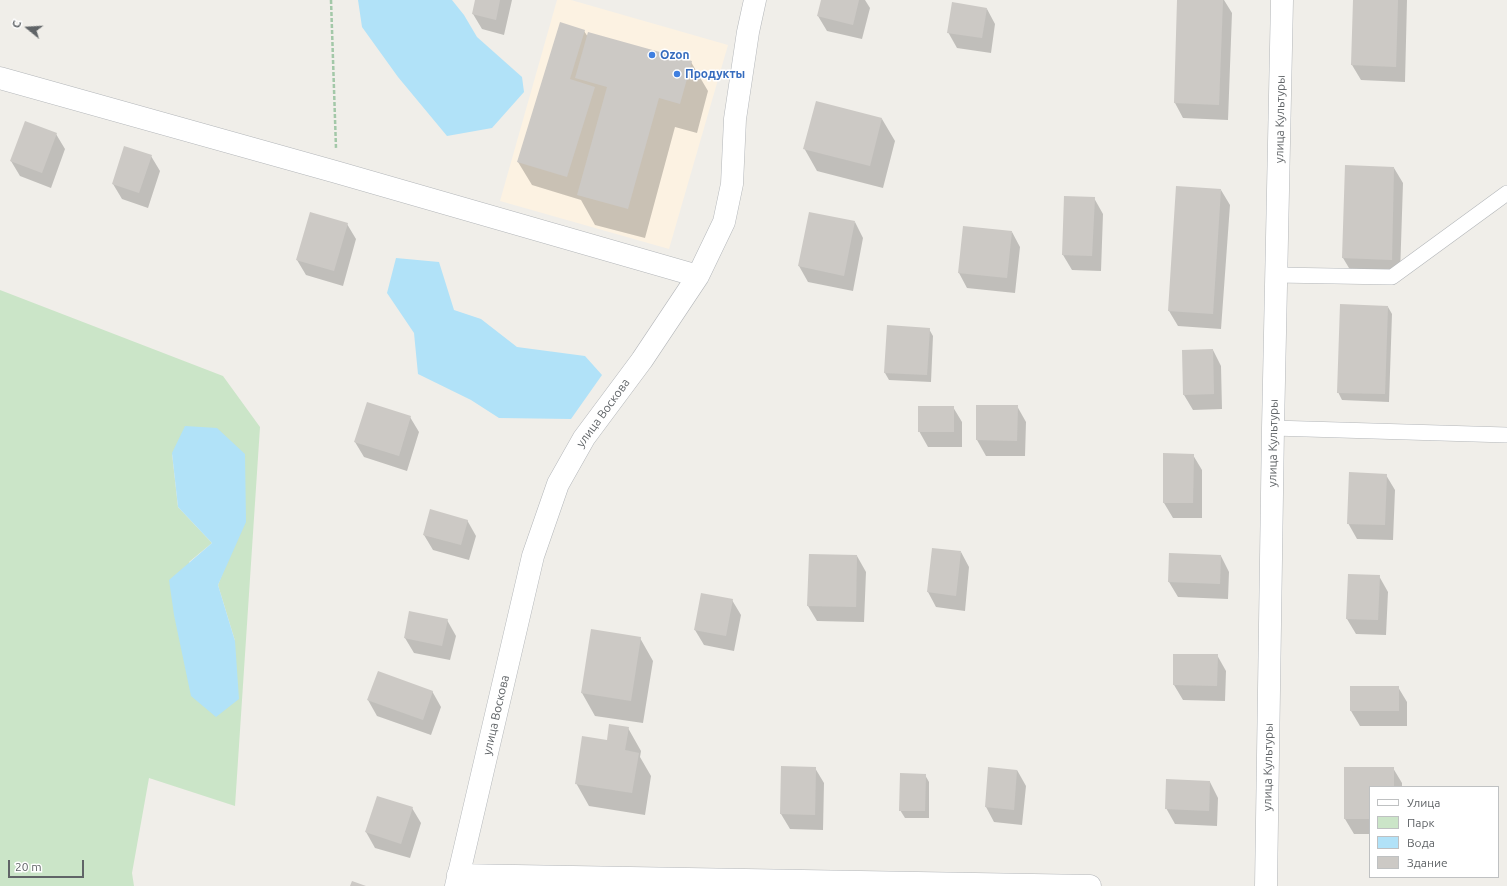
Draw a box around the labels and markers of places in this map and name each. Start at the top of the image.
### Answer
place label: Ozon [660,48,689,62]
marker: Ozon [647,50,657,60]
place label: Продукты [685,67,745,81]
marker: Продукты [672,69,682,79]

